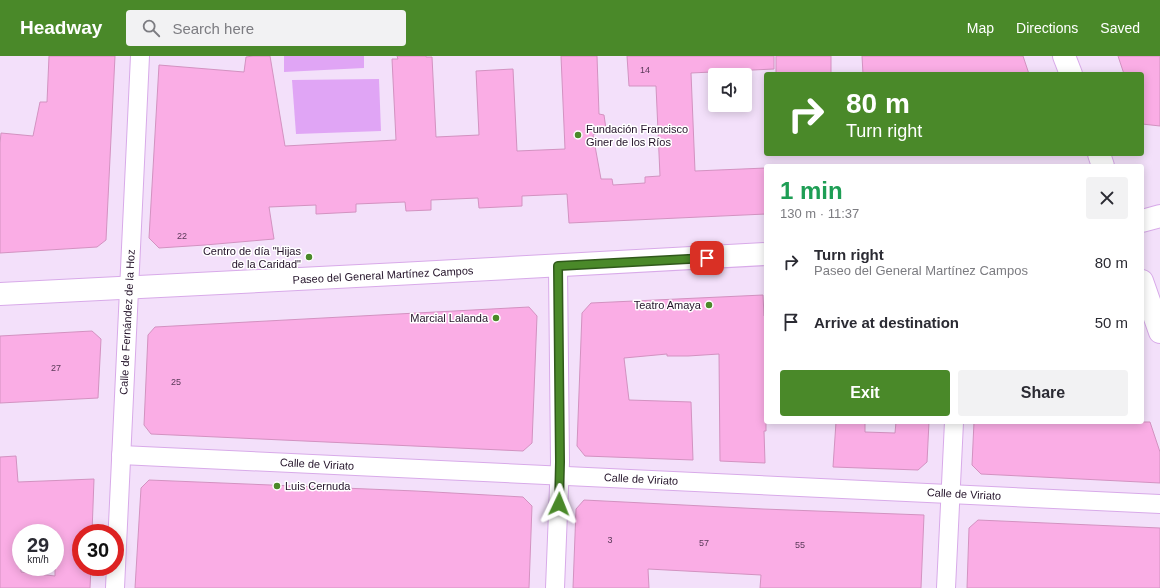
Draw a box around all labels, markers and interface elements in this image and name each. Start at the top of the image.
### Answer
search box [126,10,406,46]
text: Headway [20,17,102,38]
icon: search [140,17,162,39]
text: Search here [172,20,254,37]
text: Map [967,20,994,36]
text: Directions [1016,20,1078,36]
text: Saved [1100,20,1140,36]
house number: 14 [640,65,650,75]
map controls [708,68,752,112]
button: sound [708,68,752,112]
icon: right [780,88,832,140]
text: 80 m [846,88,910,119]
text: Turn right [846,121,922,141]
place label: Fundación Francisco Giner de los Ríos [586,123,688,148]
marker: Fundación Francisco Giner de los Ríos [573,130,583,140]
text: 1 min [780,177,843,204]
button: close [1086,177,1128,219]
text: 130 m · 11:37 [780,206,859,221]
house number: 22 [177,231,187,241]
pin [690,241,724,275]
place label: Centro de día "Hijas de la Caridad" [203,245,301,270]
text: Turn right [814,246,884,263]
icon: arrive [696,247,718,269]
street label: Calle de Fernández de la Hoz [117,249,137,395]
icon: right [780,251,802,273]
marker: Centro de día "Hijas de la Caridad" [304,252,314,262]
text: 80 m [1095,254,1128,271]
text: Paseo del General Martínez Campos [814,263,1028,278]
street label: Paseo del General Martínez Campos [292,264,474,286]
place label: Teatro Amaya [634,299,702,311]
marker: Teatro Amaya [704,300,714,310]
icon: arrive [780,311,802,333]
place label: Marcial Lalanda [410,312,489,324]
marker: Marcial Lalanda [491,313,501,323]
text: Arrive at destination [814,314,959,331]
text: 50 m [1095,314,1128,331]
house number: 27 [51,363,61,373]
button: Exit [780,370,950,416]
button: Share [958,370,1128,416]
house number: 25 [171,377,181,387]
street label: Calle de Viriato [280,456,354,472]
street label: Calle de Viriato [604,471,678,487]
place label: Luis Cernuda [285,480,351,492]
marker: Luis Cernuda [272,481,282,491]
position arrow [538,483,580,525]
street label: Calle de Viriato [927,486,1001,502]
speed limit sign: 30 [72,524,124,576]
text: 29 [27,534,49,556]
house number: 3 [607,535,613,545]
house number: 57 [699,538,709,548]
house number: 55 [795,540,805,550]
text: km/h [27,554,49,565]

